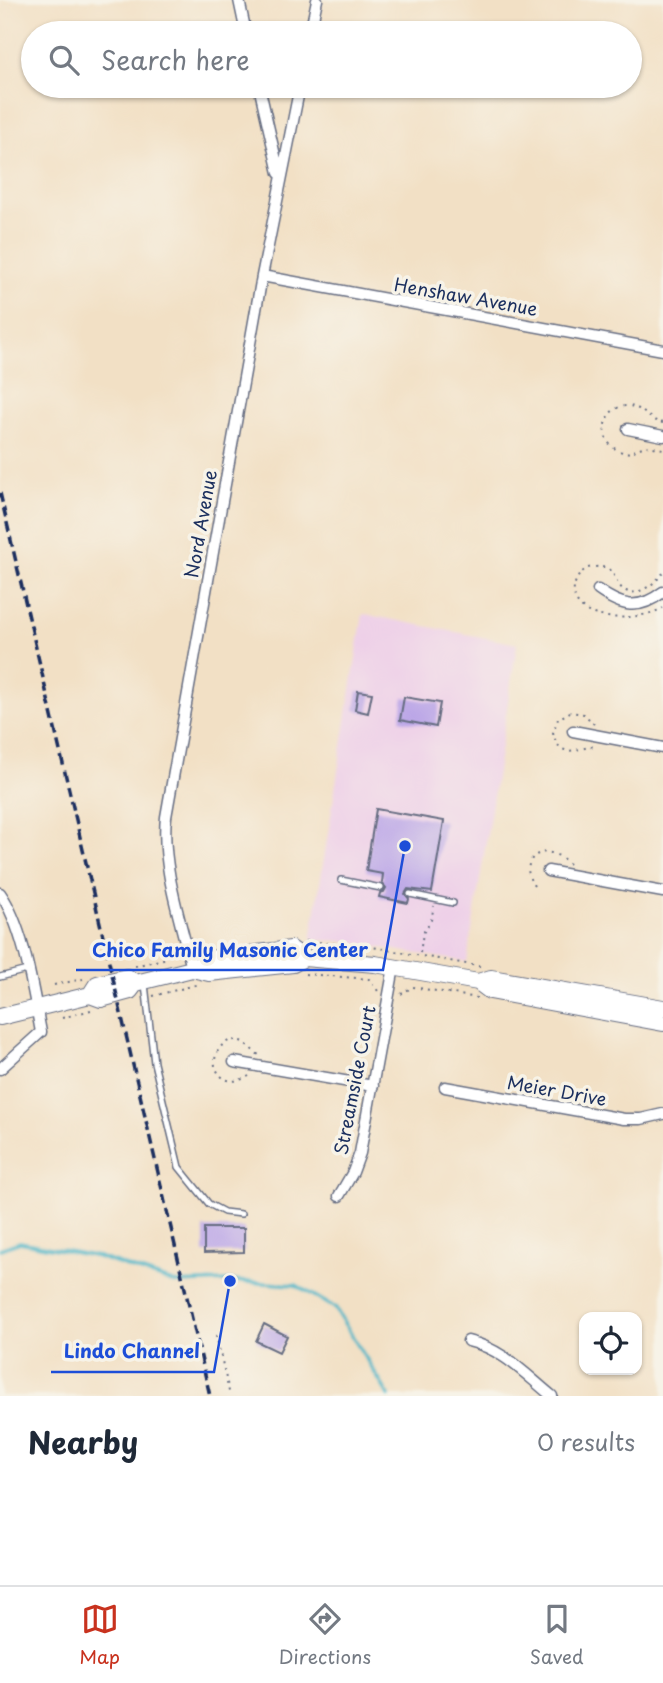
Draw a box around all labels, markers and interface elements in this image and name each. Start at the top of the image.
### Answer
search box [21,21,642,98]
text: Search here [101,40,250,79]
icon: search [45,41,83,79]
street label: Henshaw Avenue [392,270,540,322]
street label: Nord Avenue [177,467,223,580]
callout: Chico Family Masonic Center [76,930,383,970]
text: Chico Family Masonic Center [92,935,368,963]
street label: Streamside Court [326,1003,382,1157]
street label: Meier Drive [505,1068,609,1112]
map controls [579,1312,642,1375]
button: locate [579,1312,642,1375]
callout: Lindo Channel [51,1332,214,1372]
text: Lindo Channel [64,1336,200,1364]
text: Nearby [28,1419,138,1464]
text: 0 results [537,1424,635,1459]
tab: Map [79,1600,120,1670]
tab: Directions [279,1600,371,1670]
tab: Saved [530,1600,584,1670]

